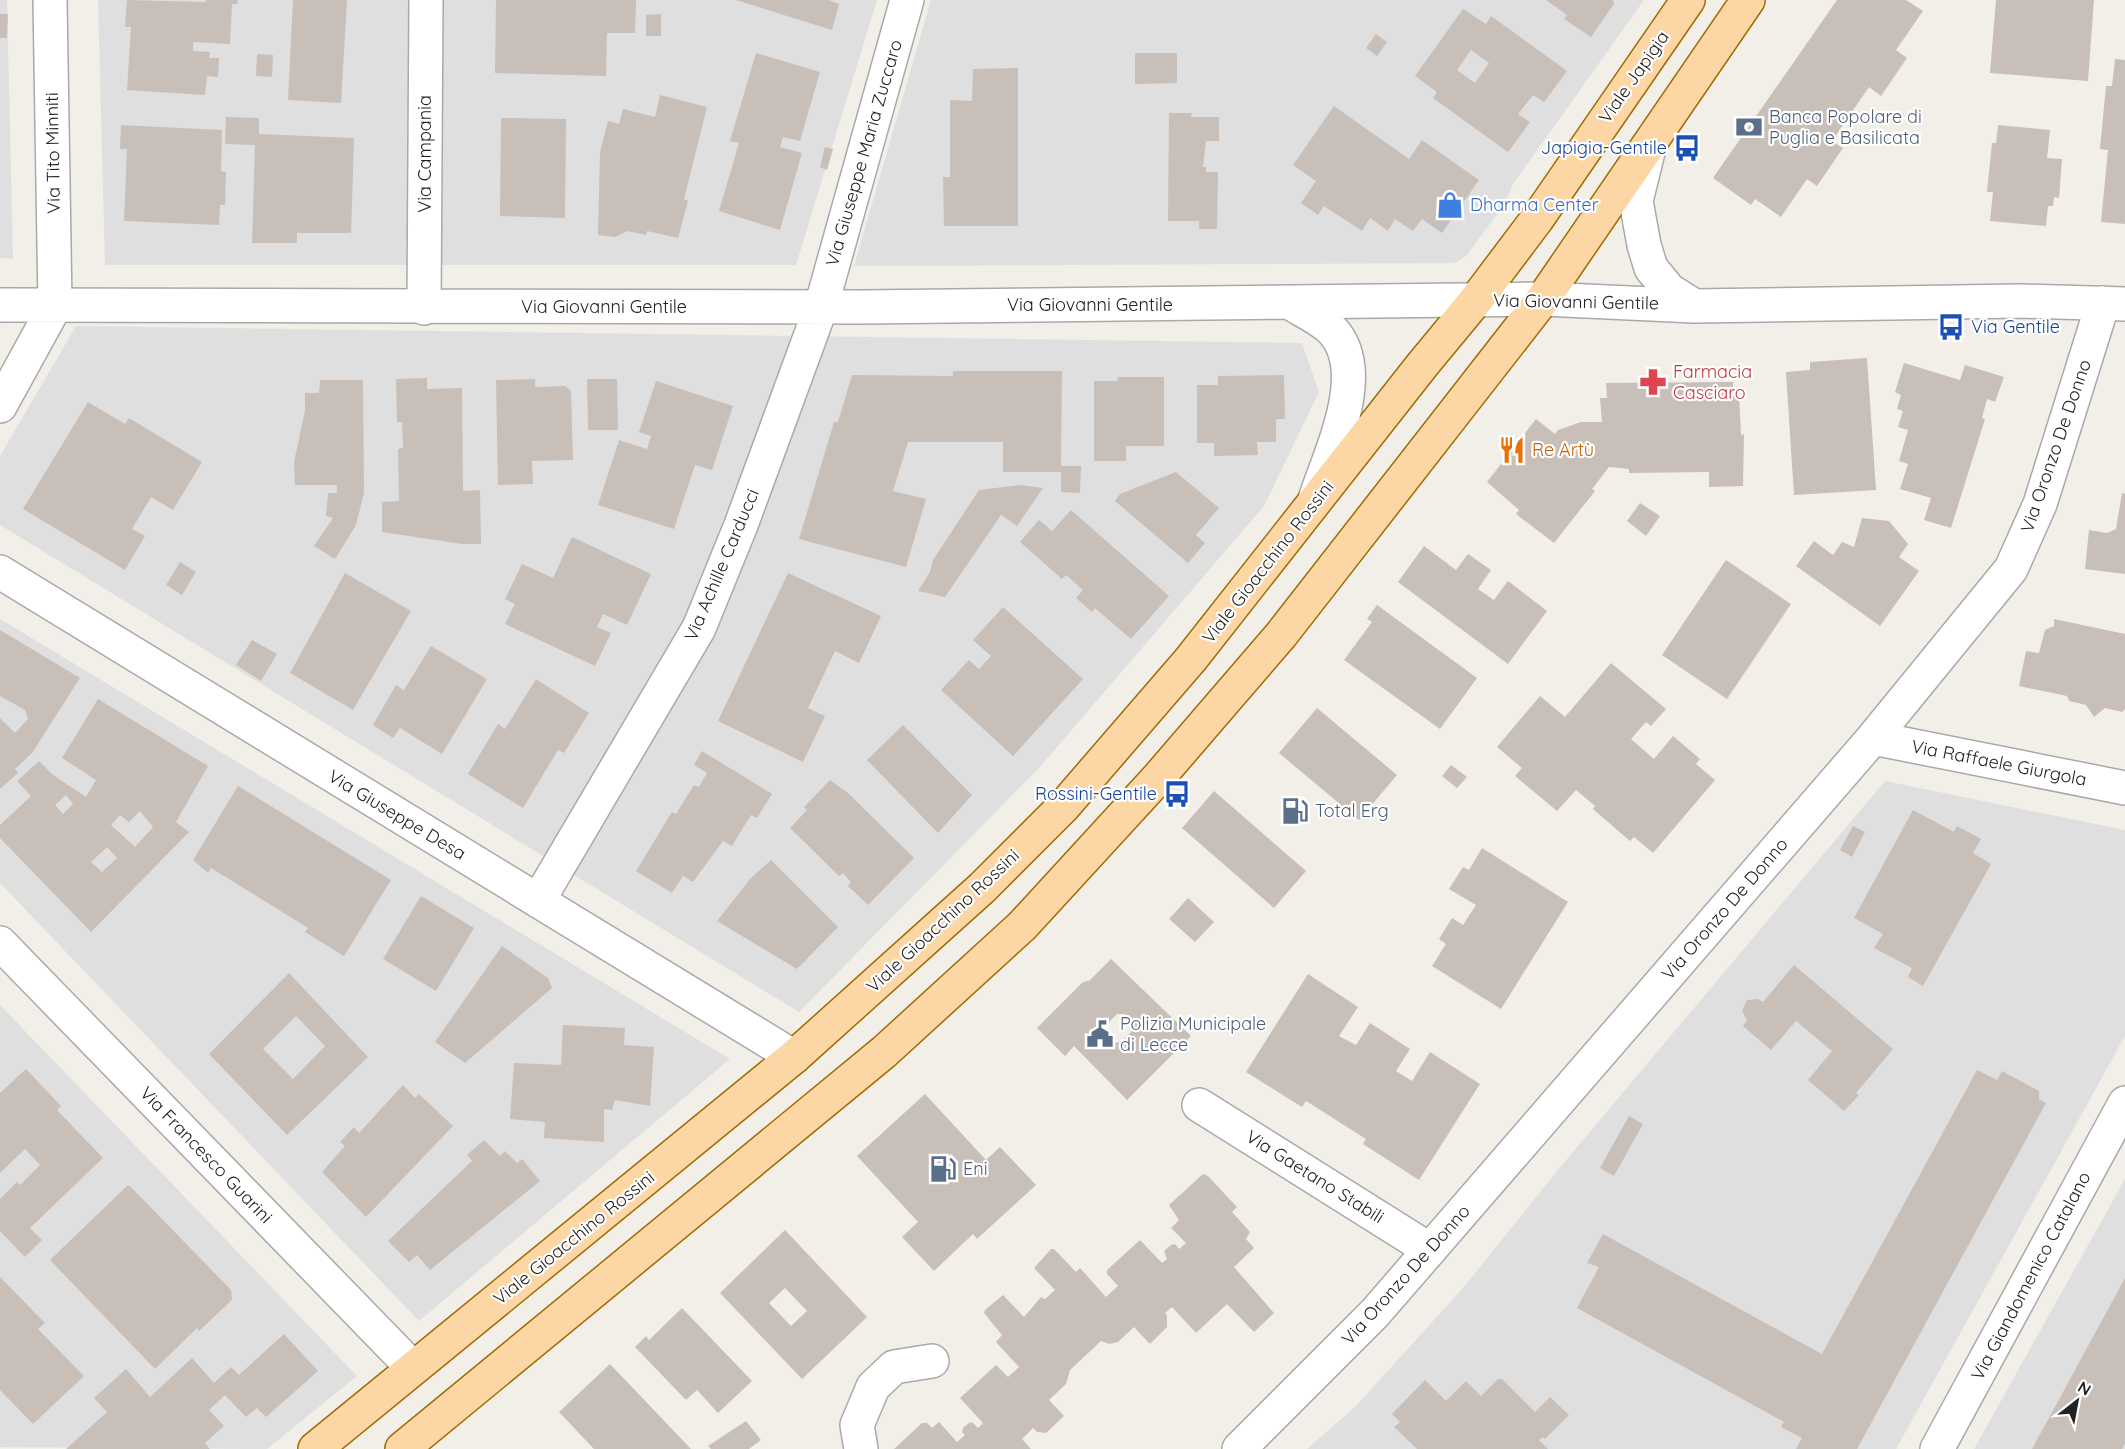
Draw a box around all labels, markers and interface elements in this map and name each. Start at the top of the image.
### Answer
street label: Viale Japigia [1593,26,1674,127]
street label: Via Giuseppe Maria Zuccaro [820,37,907,269]
street label: Via Tito Minniti [40,92,65,214]
street label: Via Campania [413,95,436,213]
place label: Banca Popolare di Puglia e Basilicata [1769,105,1922,149]
bank icon: Banca Popolare di Puglia e Basilicata [1734,112,1764,142]
bus stop icon: Japigia-Gentile [1672,133,1702,163]
place label: Japigia-Gentile [1541,136,1667,159]
shop icon: Dharma Center [1435,190,1465,220]
place label: Dharma Center [1470,193,1599,216]
street label: Via Giovanni Gentile [1493,289,1659,314]
street label: Via Giovanni Gentile [1007,293,1173,316]
street label: Via Giovanni Gentile [521,295,687,318]
bus stop icon: Via Gentile [1936,312,1966,342]
place label: Via Gentile [1971,315,2060,338]
street label: Via Oronzo De Donno [2015,356,2096,535]
place label: Farmacia Casciaro [1673,360,1752,404]
pharmacy icon: Farmacia Casciaro [1638,367,1668,397]
restaurant icon: Re Artù [1497,435,1527,465]
place label: Re Artù [1532,438,1594,461]
street label: Viale Gioacchino Rossini [1197,476,1338,648]
street label: Via Achille Carducci [679,485,764,644]
street label: Via Raffaele Giurgola [1910,734,2089,791]
street label: Via Giuseppe Desa [324,764,470,865]
bus stop icon: Rossini-Gentile [1162,779,1192,809]
place label: Rossini-Gentile [1035,782,1157,805]
fuel station icon: Total Erg [1280,796,1310,826]
place label: Total Erg [1315,799,1389,822]
street label: Via Oronzo De Donno [1656,833,1793,985]
street label: Viale Gioacchino Rossini [861,844,1024,997]
place label: Polizia Municipale di Lecce [1120,1012,1266,1056]
public building icon: Polizia Municipale di Lecce [1085,1019,1115,1049]
street label: Via Francesco Guarini [135,1081,278,1228]
street label: Via Gaetano Stabili [1242,1125,1389,1228]
fuel station icon: Eni [928,1154,958,1184]
place label: Eni [963,1157,987,1180]
street label: Viale Gioacchino Rossini [488,1166,659,1310]
street label: Via Giandomenico Catalano [1966,1167,2095,1384]
street label: Via Oronzo De Donno [1336,1200,1475,1350]
north arrow [2047,1371,2107,1431]
text: N [2075,1377,2095,1400]

